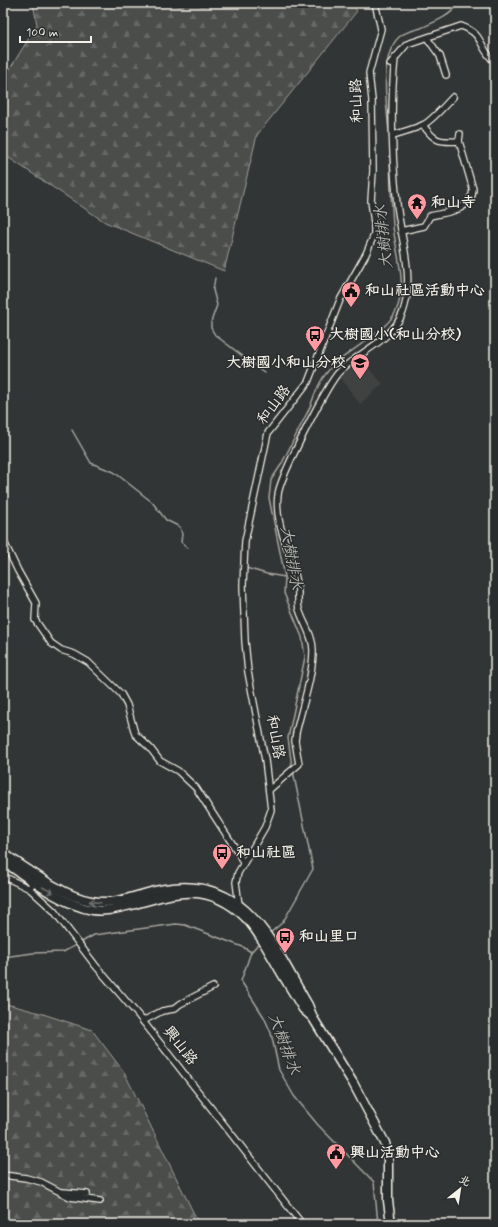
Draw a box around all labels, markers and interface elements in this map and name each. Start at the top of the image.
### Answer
scale bar [20,18,91,44]
text: 100 m [26,25,58,41]
street label: 和山路 [346,78,368,124]
temple icon: 和山寺 [406,192,428,220]
place label: 和山寺 [431,193,476,213]
water label: 大樹排水 [370,203,398,270]
public building icon: 和山社區活動中心 [340,280,362,308]
place label: 和山社區活動中心 [365,281,485,301]
bus stop icon: 大樹國小(和山分校) [304,324,326,352]
place label: 大樹國小(和山分校) [329,325,461,345]
school or university icon: 大樹國小和山分校 [349,352,371,380]
place label: 大樹國小和山分校 [226,353,346,373]
street label: 和山路 [252,381,296,429]
water label: 大樹排水 [275,525,307,592]
street label: 和山路 [261,713,289,761]
bus stop icon: 和山社區 [211,842,233,870]
place label: 和山社區 [236,843,296,863]
one-way arrow [41,886,53,894]
one-way arrow [89,898,102,906]
bus stop icon: 和山里口 [274,926,296,954]
place label: 和山里口 [299,927,359,947]
water label: 大樹排水 [263,1010,305,1079]
street label: 興山路 [158,1022,202,1070]
public building icon: 興山活動中心 [325,1142,347,1170]
place label: 興山活動中心 [350,1143,440,1163]
north arrow [440,1169,480,1209]
text: 北 [456,1172,473,1190]

